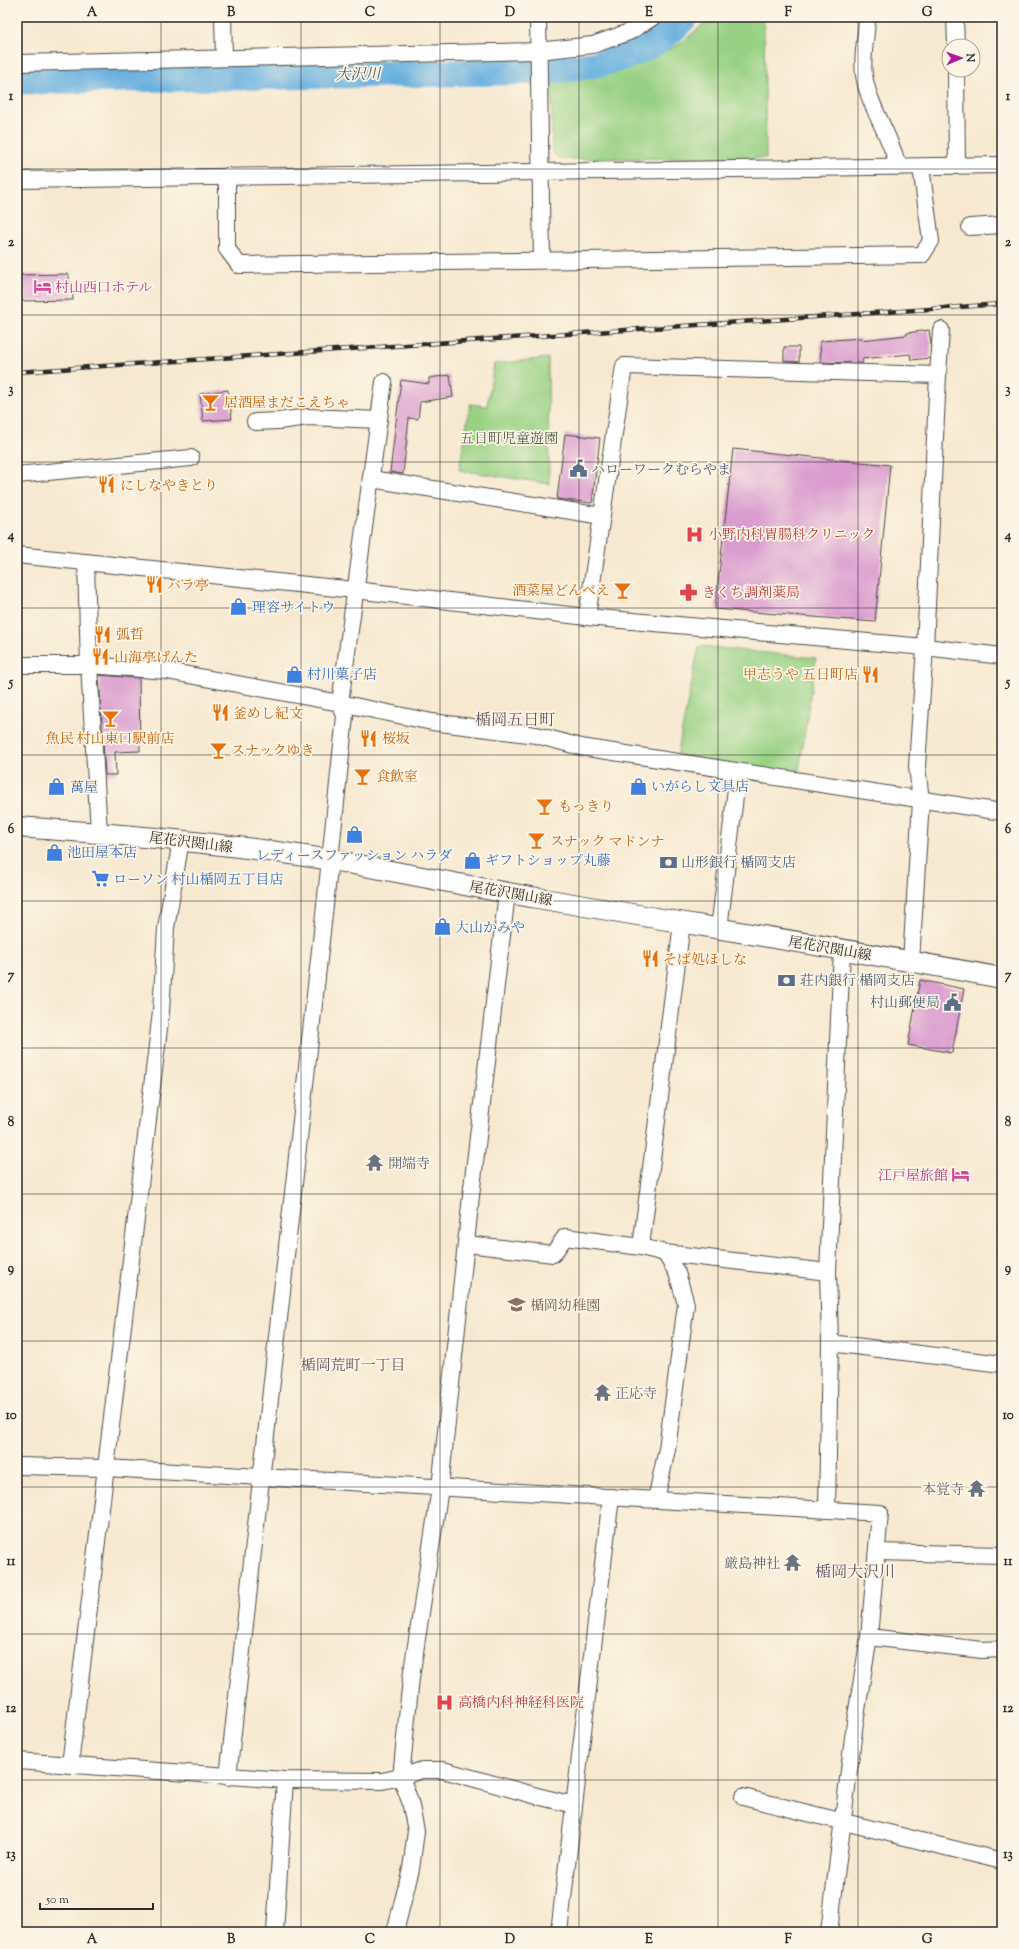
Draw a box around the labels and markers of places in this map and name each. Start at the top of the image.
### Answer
hotel icon: 村山西口ホテル [32,277,52,297]
place label: 村山西口ホテル [55,279,152,299]
bar icon: 居酒屋まだこえちゃ [201,392,221,412]
place label: 居酒屋まだこえちゃ [224,394,350,414]
public building icon: ハローワークむらやま [568,459,588,479]
place label: ハローワークむらやま [591,461,731,481]
restaurant icon: にしなやきとり [97,475,117,495]
place label: にしなやきとり [120,477,218,497]
hospital icon: 小野内科胃腸科クリニック [685,524,705,544]
place label: 小野内科胃腸科クリニック [708,526,875,546]
restaurant icon: バラ亭 [144,575,164,595]
place label: バラ亭 [167,577,209,597]
bar icon: 酒菜屋どんべえ [613,580,633,600]
place label: 酒菜屋どんべえ [512,582,610,602]
pharmacy icon: きくち調剤薬局 [679,582,699,602]
place label: きくち調剤薬局 [702,584,800,604]
shop icon: 理容サイトウ [229,597,249,617]
place label: 理容サイトウ [252,599,335,619]
restaurant icon: 弧哲 [93,624,113,644]
place label: 弧哲 [116,626,144,646]
restaurant icon: 山海亭げんた [91,647,111,667]
place label: 山海亭げんた [114,649,198,669]
shop icon: 村川菓子店 [284,664,304,684]
restaurant icon: 甲志うや 五日町店 [861,664,881,684]
place label: 村川菓子店 [307,666,377,686]
place label: 甲志うや 五日町店 [743,666,858,686]
restaurant icon: 釜めし紀文 [210,703,230,723]
place label: 釜めし紀文 [233,705,303,725]
bar icon: 魚民 村山東口駅前店 [100,708,120,728]
restaurant icon: 桜坂 [359,728,379,748]
place label: 魚民 村山東口駅前店 [46,730,174,750]
place label: 桜坂 [382,730,410,750]
bar icon: スナックゆき [208,740,228,760]
place label: スナックゆき [231,742,314,762]
bar icon: 食飲室 [353,766,373,786]
place label: 食飲室 [376,768,418,788]
shop icon: いがらし文具店 [628,776,648,796]
shop icon: 萬屋 [47,777,67,797]
place label: いがらし文具店 [651,778,749,798]
place label: 萬屋 [70,779,98,799]
bar icon: もっきり [535,796,555,816]
place label: もっきり [558,798,614,818]
shop icon: レディースファッション ハラダ [344,825,364,845]
bar icon: スナック マドンナ [527,831,547,851]
place label: スナック マドンナ [550,833,664,853]
shop icon: 池田屋本店 [44,842,64,862]
place label: 池田屋本店 [67,844,137,864]
place label: レディースファッション ハラダ [256,847,452,867]
shop icon: ギフトショップ丸藤 [462,850,482,870]
place label: ギフトショップ丸藤 [485,852,611,872]
bank icon: 山形銀行 楯岡支店 [658,852,678,872]
place label: 山形銀行 楯岡支店 [681,854,796,874]
supermarket icon: ローソン 村山楯岡五丁目店 [90,869,110,889]
place label: ローソン 村山楯岡五丁目店 [113,871,283,891]
shop icon: 大山かみや [432,917,452,937]
place label: 大山かみや [455,919,525,939]
restaurant icon: そば処ほしな [640,949,660,969]
place label: そば処ほしな [663,951,747,971]
bank icon: 荘内銀行 楯岡支店 [777,970,797,990]
place label: 荘内銀行 楯岡支店 [800,972,915,992]
public building icon: 村山郵便局 [943,992,963,1012]
place label: 村山郵便局 [870,994,940,1014]
temple icon: 開端寺 [365,1153,385,1173]
place label: 開端寺 [388,1155,430,1175]
hotel icon: 江戸屋旅館 [951,1165,971,1185]
place label: 江戸屋旅館 [878,1167,948,1187]
school or university icon: 楯岡幼稚園 [507,1295,527,1315]
place label: 楯岡幼稚園 [530,1297,600,1317]
temple icon: 正応寺 [592,1383,612,1403]
place label: 正応寺 [615,1385,657,1405]
temple icon: 本覚寺 [967,1479,987,1499]
place label: 本覚寺 [922,1481,964,1501]
temple icon: 厳島神社 [783,1553,803,1573]
place label: 厳島神社 [724,1555,780,1575]
hospital icon: 高橋内科神経科医院 [435,1692,455,1712]
place label: 高橋内科神経科医院 [458,1694,584,1714]

